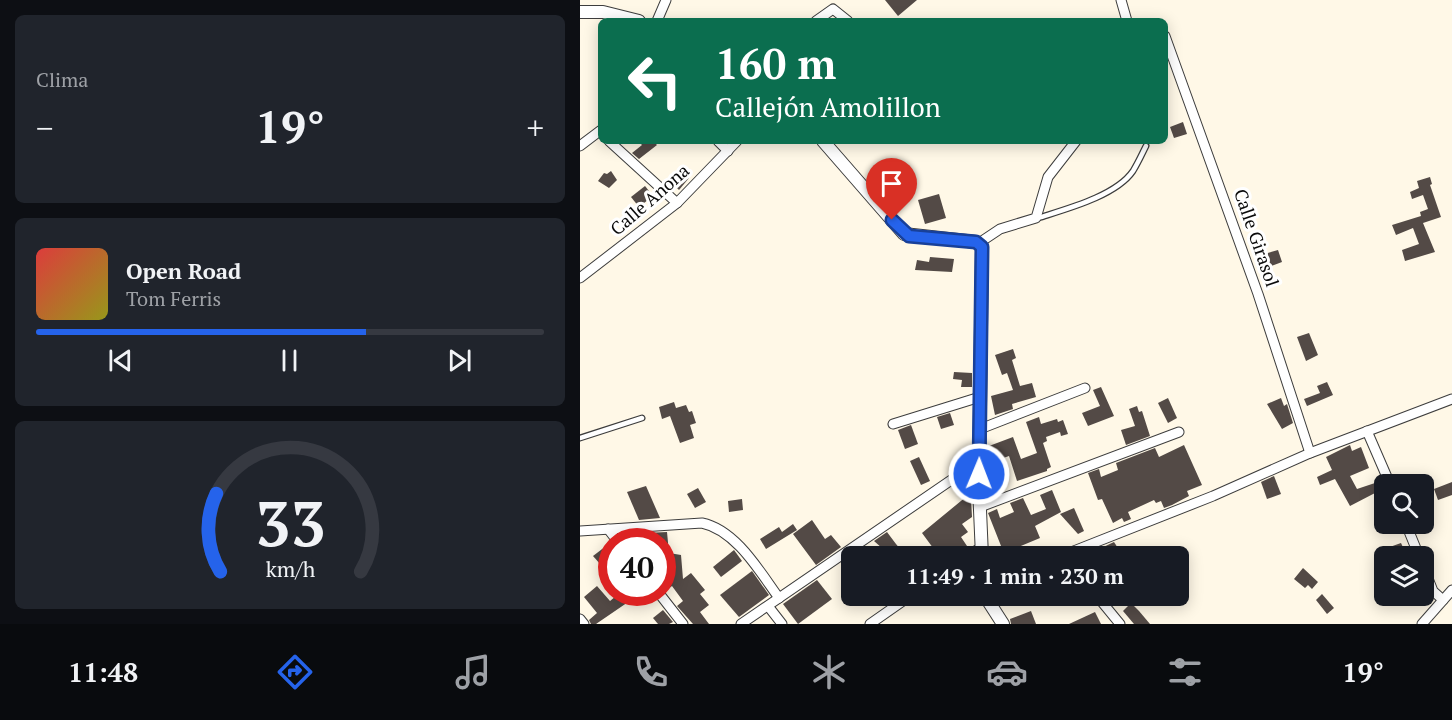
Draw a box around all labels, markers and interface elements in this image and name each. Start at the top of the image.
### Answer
text: 160 m [715,35,836,91]
icon: left [616,42,694,120]
text: Clima [36,66,88,93]
text: Callejón Amolillon [715,89,941,125]
text: 19° [255,96,325,156]
text: − [36,106,54,149]
text: + [526,106,544,149]
street label: Calle Anona [605,158,694,240]
pin [866,158,917,220]
icon: arrive [875,167,908,200]
street label: Calle Girasol [1229,186,1285,290]
text: Open Road [126,256,241,285]
text: Tom Ferris [126,285,221,312]
icon: previous [104,344,137,377]
icon: pause [273,344,306,377]
icon: next [443,344,476,377]
position arrow [947,442,1011,506]
map controls [1374,474,1434,606]
button: search [1374,474,1434,534]
text: 33 [255,481,325,564]
speed limit sign: 40 [598,528,676,606]
button: layers [1374,546,1434,606]
text: km/h [265,555,315,583]
text: 11:49 · 1 min · 230 m [906,561,1124,590]
icon: directions [274,651,316,693]
icon: music [452,651,494,693]
icon: phone [630,651,672,693]
icon: climate [808,651,850,693]
icon: car [986,651,1028,693]
icon: filters [1164,651,1206,693]
text: 11:48 [68,654,138,690]
text: 19° [1342,654,1384,690]

